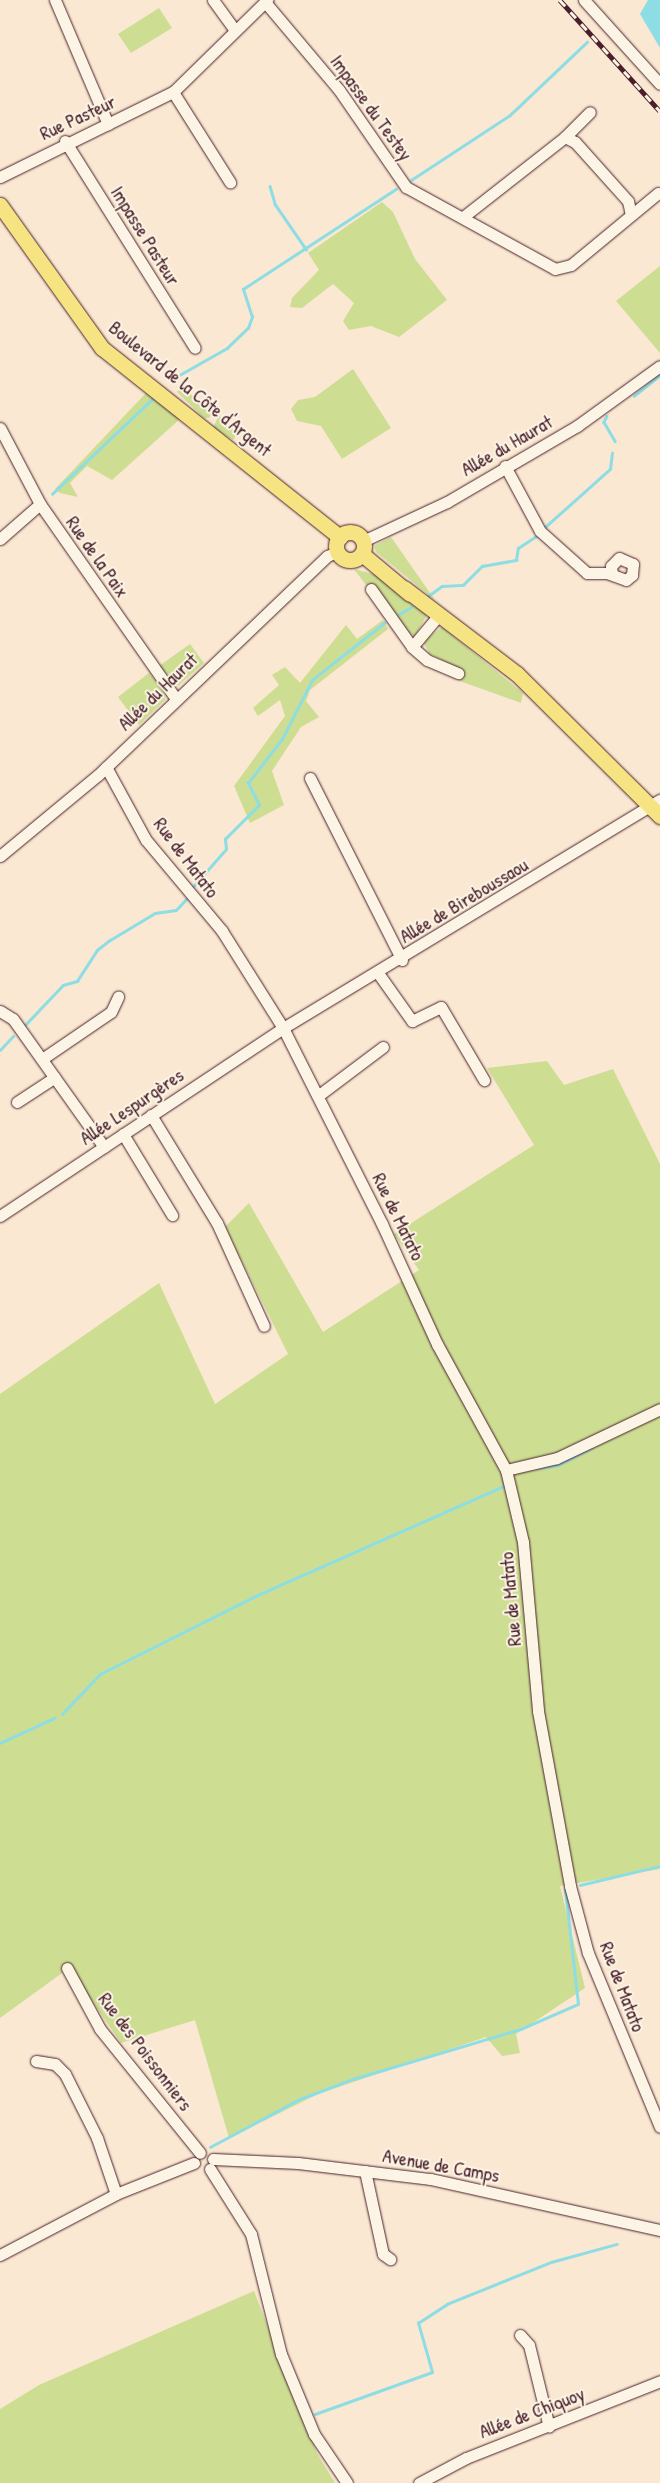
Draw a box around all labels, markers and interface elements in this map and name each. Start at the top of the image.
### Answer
street label: Impasse du Testey [325,51,417,165]
street label: Rue Pasteur [36,91,120,145]
street label: Impasse Pasteur [106,182,184,290]
street label: Boulevard de la Côte d'Argent [104,316,276,462]
street label: Allée du Haurat [457,411,557,481]
street label: Rue de la Paix [61,512,133,602]
street label: Allée du Haurat [114,649,202,735]
street label: Rue de Matato [148,813,224,903]
street label: Allée de Bireboussaou [396,854,532,948]
street label: Allée Lespurgères [76,1064,188,1150]
street label: Rue de Matato [367,1170,429,1264]
street label: Rue de Matato [496,1551,526,1647]
street label: Rue de Matato [594,1939,650,2035]
street label: Rue des Poissonniers [93,1989,197,2115]
street label: Avenue de Camps [381,2145,501,2187]
street label: Allée de Chiquoy [476,2382,588,2444]

